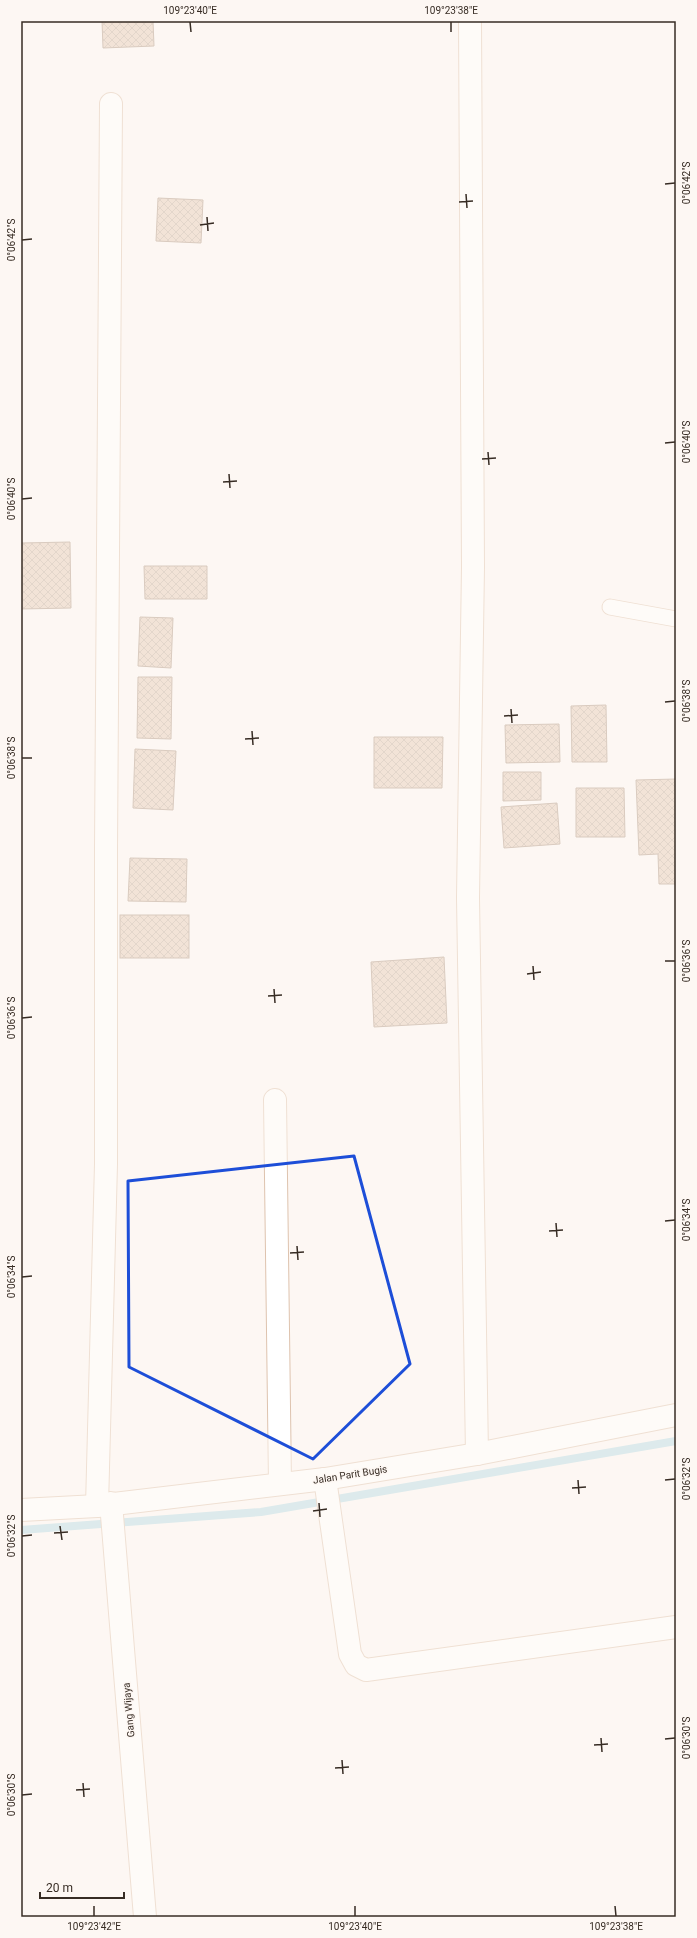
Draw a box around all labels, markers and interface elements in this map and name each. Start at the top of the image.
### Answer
text: 109°23'40"E [163,5,217,16]
text: 109°23'38"E [424,5,478,16]
text: 0°06'42"S [681,162,692,204]
text: 0°06'42"S [6,219,17,261]
text: 0°06'40"S [681,421,692,463]
text: 0°06'40"S [6,478,17,520]
text: 0°06'38"S [681,680,692,722]
text: 0°06'38"S [6,737,17,779]
text: 0°06'36"S [681,940,692,982]
text: 0°06'36"S [6,997,17,1039]
text: 0°06'34"S [681,1199,692,1241]
text: 0°06'34"S [6,1256,17,1298]
text: 0°06'32"S [681,1458,692,1500]
street label: Jalan Parit Bugis [312,1463,388,1486]
text: 0°06'32"S [6,1515,17,1557]
street label: Gang Wijaya [121,1682,136,1738]
text: 0°06'30"S [681,1717,692,1759]
text: 0°06'30"S [6,1774,17,1816]
scale bar [40,1874,124,1900]
text: 20 m [46,1881,73,1895]
text: 109°23'42"E [67,1921,121,1932]
text: 109°23'40"E [328,1921,382,1932]
text: 109°23'38"E [589,1921,643,1932]

